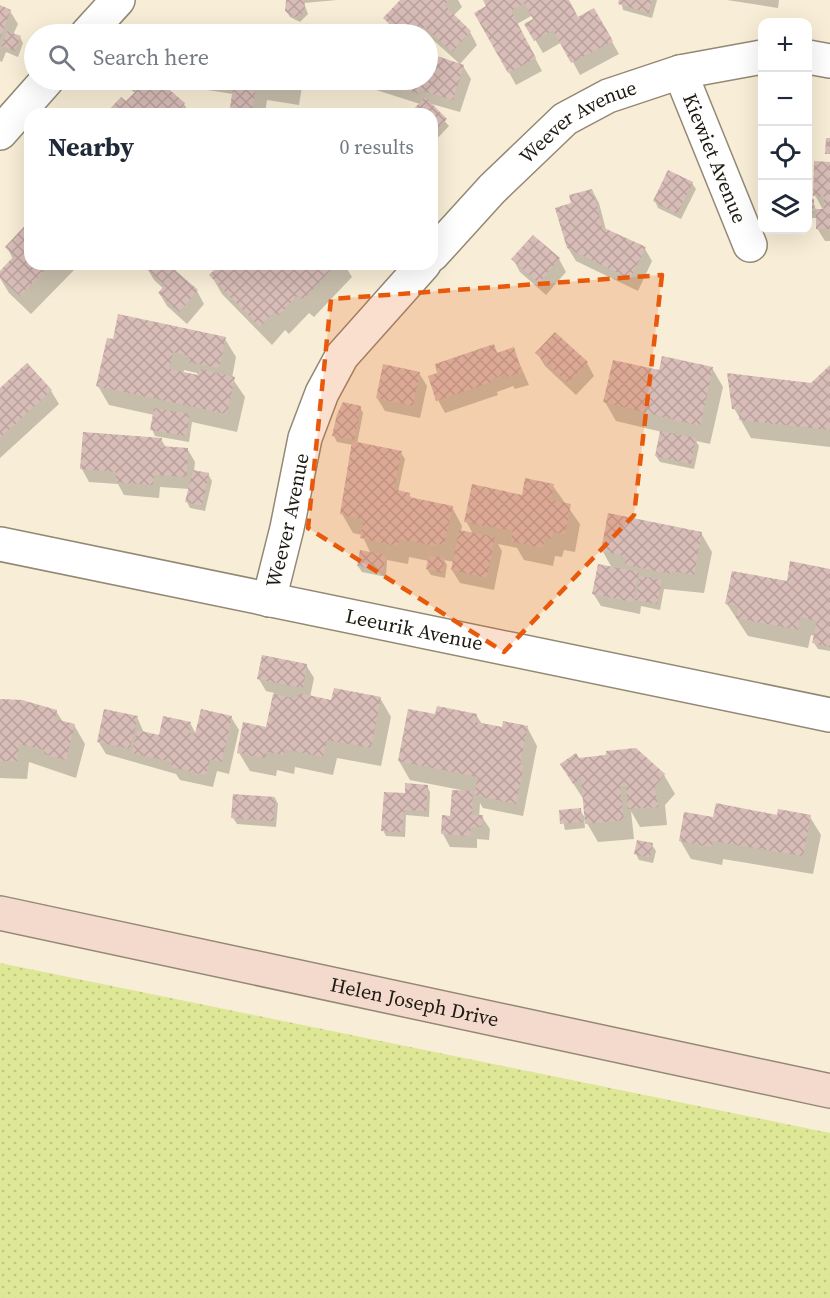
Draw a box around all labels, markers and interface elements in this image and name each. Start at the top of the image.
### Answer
map controls [758,18,812,234]
button: + [758,18,812,72]
search box [24,24,438,90]
icon: search [45,41,78,74]
text: Search here [93,42,209,72]
button: − [758,72,812,126]
street label: Weever Avenue [513,73,640,170]
street label: Kiewiet Avenue [676,89,754,227]
button: locate [758,126,812,180]
text: Nearby [48,129,134,165]
text: 0 results [339,133,414,161]
button: layers [758,180,812,234]
street label: Weever Avenue [259,451,316,590]
street label: Leeurik Avenue [343,602,486,657]
street label: Helen Joseph Drive [328,970,501,1034]

